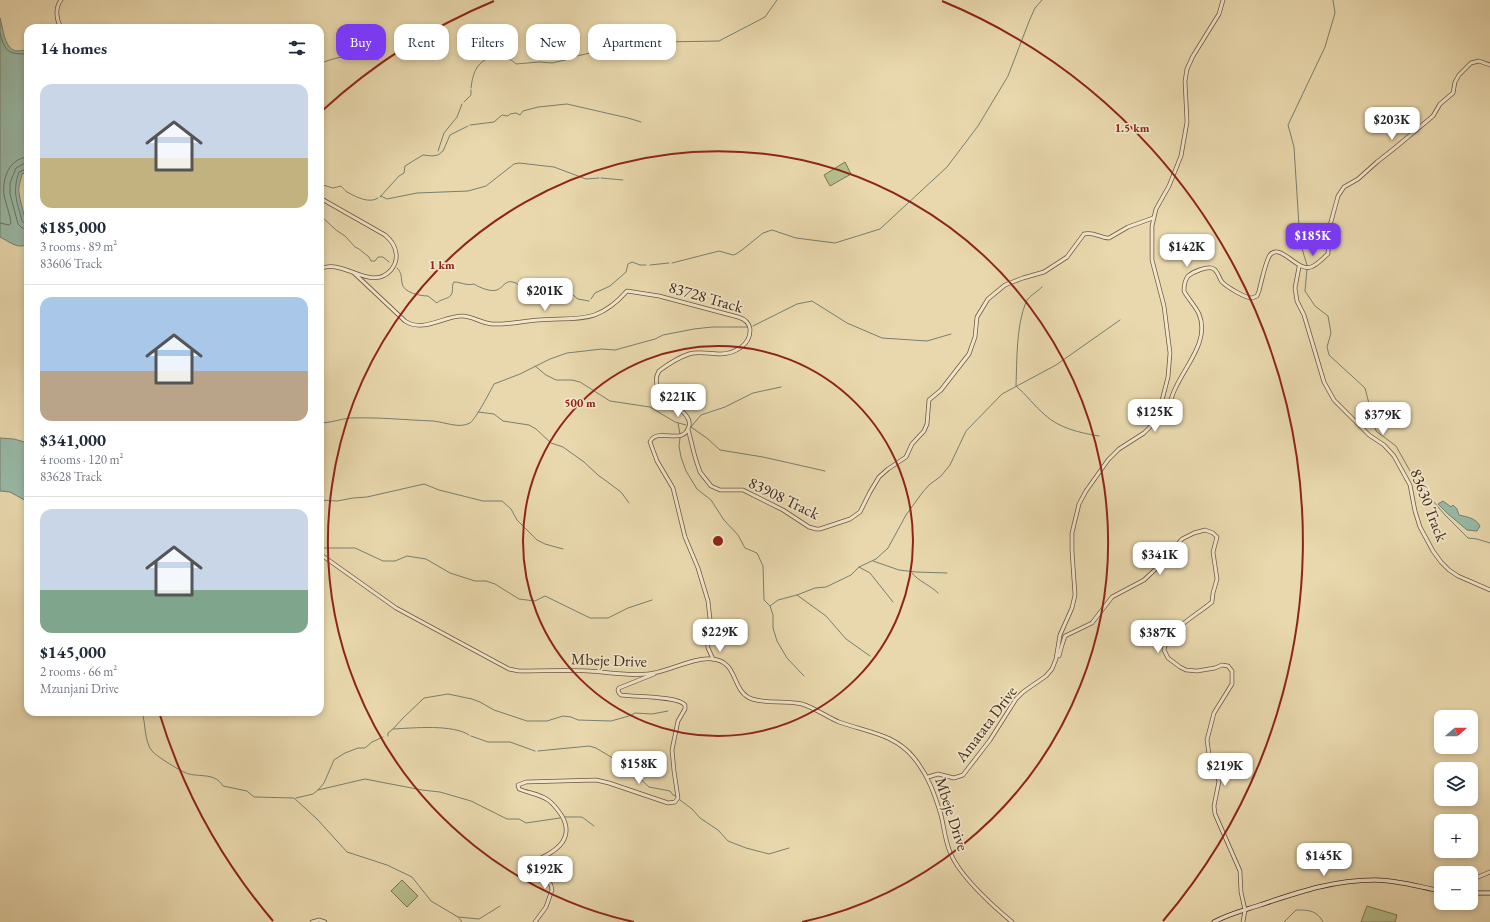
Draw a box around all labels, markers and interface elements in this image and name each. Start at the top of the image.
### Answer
chip: Buy [336,24,386,60]
chip: Rent [394,24,449,60]
chip: Filters [457,24,518,60]
chip: New [526,24,580,60]
chip: Apartment [588,24,676,60]
text: 14 homes [40,37,107,59]
icon: filters [286,37,308,59]
pin: $203K [1364,107,1420,141]
icon: home [138,110,210,182]
text: $203K [1374,111,1410,128]
text: 1.5 km [1115,120,1150,136]
text: $185,000 [40,216,106,238]
pin: $185K [1285,223,1341,257]
text: $185K [1295,227,1331,244]
pin: $142K [1159,234,1215,268]
text: 3 rooms · 89 m² [40,238,117,255]
text: $142K [1169,238,1205,255]
text: 83606 Track [40,255,102,272]
text: 1 km [429,257,455,273]
street label: 83728 Track [666,276,746,318]
pin: $201K [517,278,573,312]
text: $201K [527,282,563,299]
icon: home [138,323,210,395]
pin: $221K [650,384,706,418]
text: $221K [660,388,696,405]
text: 500 m [564,395,596,411]
pin: $125K [1127,399,1183,433]
pin: $379K [1355,402,1411,436]
text: $125K [1137,403,1173,420]
text: $379K [1365,406,1401,423]
text: $341,000 [40,429,106,451]
text: 4 rooms · 120 m² [40,451,124,468]
street label: 83630 Track [1405,466,1453,545]
text: 83628 Track [40,468,102,485]
street label: 83908 Track [745,472,823,524]
centre of rings [711,534,725,548]
icon: home [138,535,210,607]
pin: $341K [1132,542,1188,576]
text: $341K [1142,546,1178,563]
pin: $229K [692,619,748,653]
pin: $387K [1130,620,1186,654]
text: $229K [702,623,738,640]
text: $387K [1140,624,1176,641]
text: $145,000 [40,641,106,663]
street label: Mbeje Drive [571,648,647,672]
text: 2 rooms · 66 m² [40,663,117,680]
text: Mzunjani Drive [40,680,119,697]
street label: Amatata Drive [950,682,1022,767]
north arrow [1434,710,1478,754]
map controls [1434,710,1478,910]
pin: $158K [611,751,667,785]
pin: $219K [1197,753,1253,787]
text: $158K [621,755,657,772]
text: $219K [1207,757,1243,774]
button: layers [1434,762,1478,806]
street label: Mbeje Drive [930,775,974,853]
button: + [1434,814,1478,858]
pin: $145K [1296,843,1352,877]
text: $145K [1306,847,1342,864]
pin: $192K [517,856,573,890]
text: $192K [527,860,563,877]
button: − [1434,866,1478,910]

